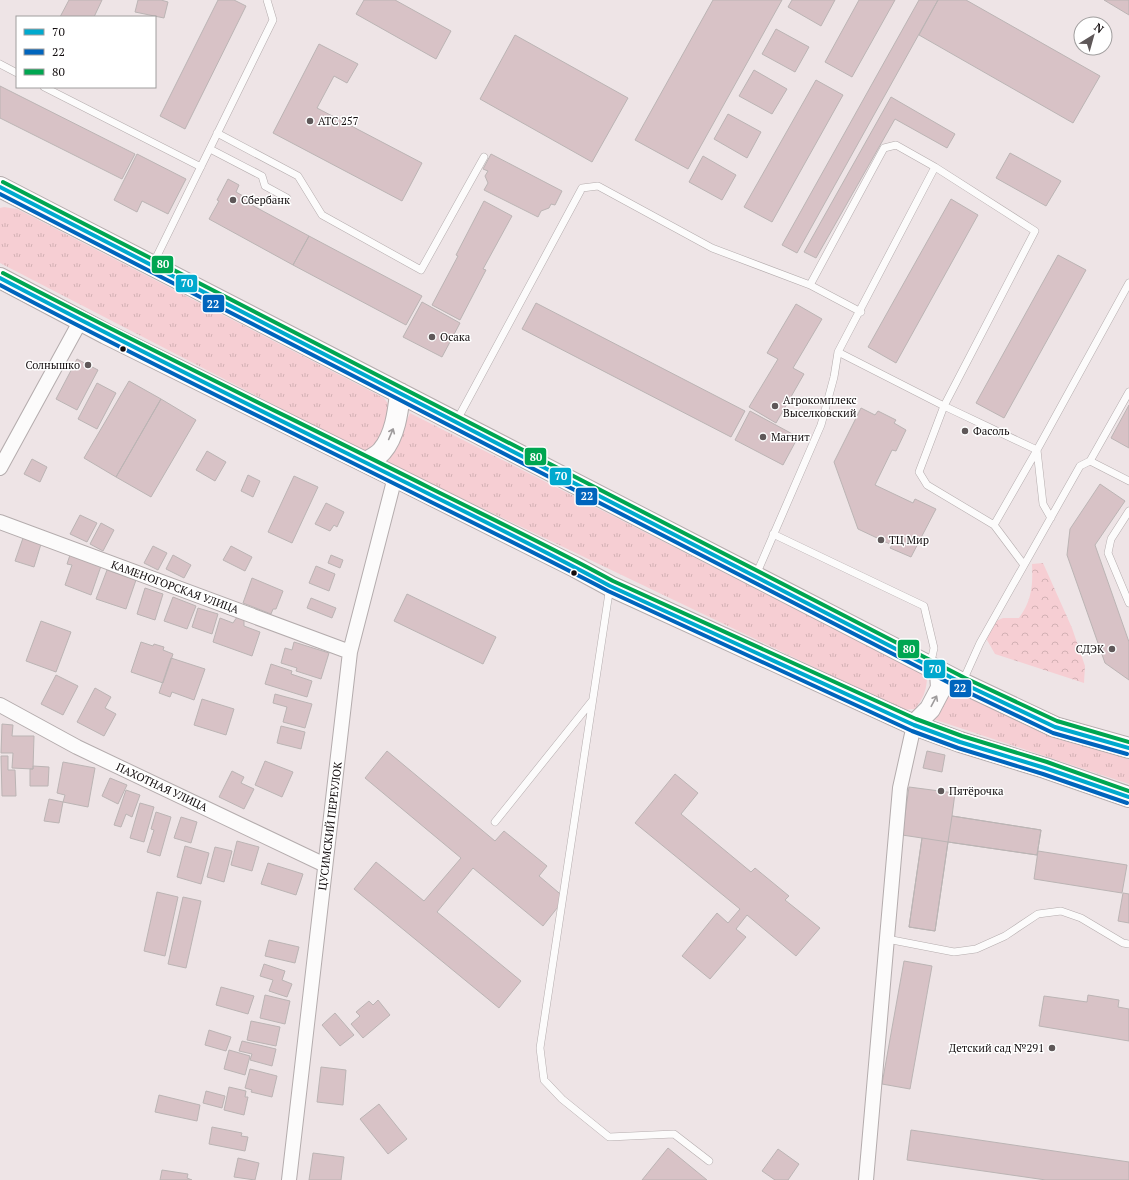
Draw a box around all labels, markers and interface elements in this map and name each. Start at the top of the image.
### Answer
legend [16,16,156,88]
north arrow [1073,16,1113,56]
text: N [1091,20,1107,37]
text: 70 [52,24,65,39]
text: 22 [52,44,65,59]
text: 80 [52,64,65,79]
place label: АТС 257 [318,114,359,128]
marker: АТС 257 [305,116,315,126]
place label: Сбербанк [241,193,290,207]
marker: Сбербанк [228,195,238,205]
line badge: 80 [151,255,174,274]
text: 80 [157,257,169,271]
line badge: 70 [175,274,198,293]
text: 70 [181,276,193,290]
line badge: 22 [202,294,225,313]
text: 22 [207,297,219,311]
place label: Осака [440,330,471,344]
marker: Осака [427,332,437,342]
unlabelled marker [118,344,128,354]
place label: Солнышко [25,358,80,372]
marker: Солнышко [83,360,93,370]
place label: Агрокомплекс Выселковский [783,393,857,420]
marker: Агрокомплекс Выселковский [770,401,780,411]
place label: Фасоль [973,424,1010,438]
marker: Фасоль [960,426,970,436]
one-way arrow [388,428,395,440]
place label: Магнит [771,430,810,444]
marker: Магнит [758,432,768,442]
line badge: 80 [524,447,547,466]
text: 80 [530,450,542,464]
line badge: 70 [549,467,572,486]
text: 70 [555,469,567,483]
line badge: 22 [575,487,598,506]
text: 22 [581,489,593,503]
place label: ТЦ Мир [889,533,929,547]
marker: ТЦ Мир [876,535,886,545]
street label: КАМЕНОГОРСКАЯ УЛИЦА [109,557,241,617]
unlabelled marker [569,568,579,578]
line badge: 80 [897,639,920,659]
text: 80 [903,642,915,656]
place label: СДЭК [1076,642,1105,656]
marker: СДЭК [1107,644,1117,654]
line badge: 70 [923,659,946,679]
text: 70 [929,662,941,676]
line badge: 22 [949,679,972,698]
text: 22 [954,681,966,695]
one-way arrow [931,695,938,707]
street label: ПАХОТНАЯ УЛИЦА [114,760,210,815]
street label: ЦУСИМСКИЙ ПЕРЕУЛОК [315,760,345,891]
place label: Пятёрочка [949,784,1004,798]
marker: Пятёрочка [936,786,946,796]
place label: Детский сад №291 [949,1041,1044,1055]
marker: Детский сад №291 [1047,1043,1057,1053]

